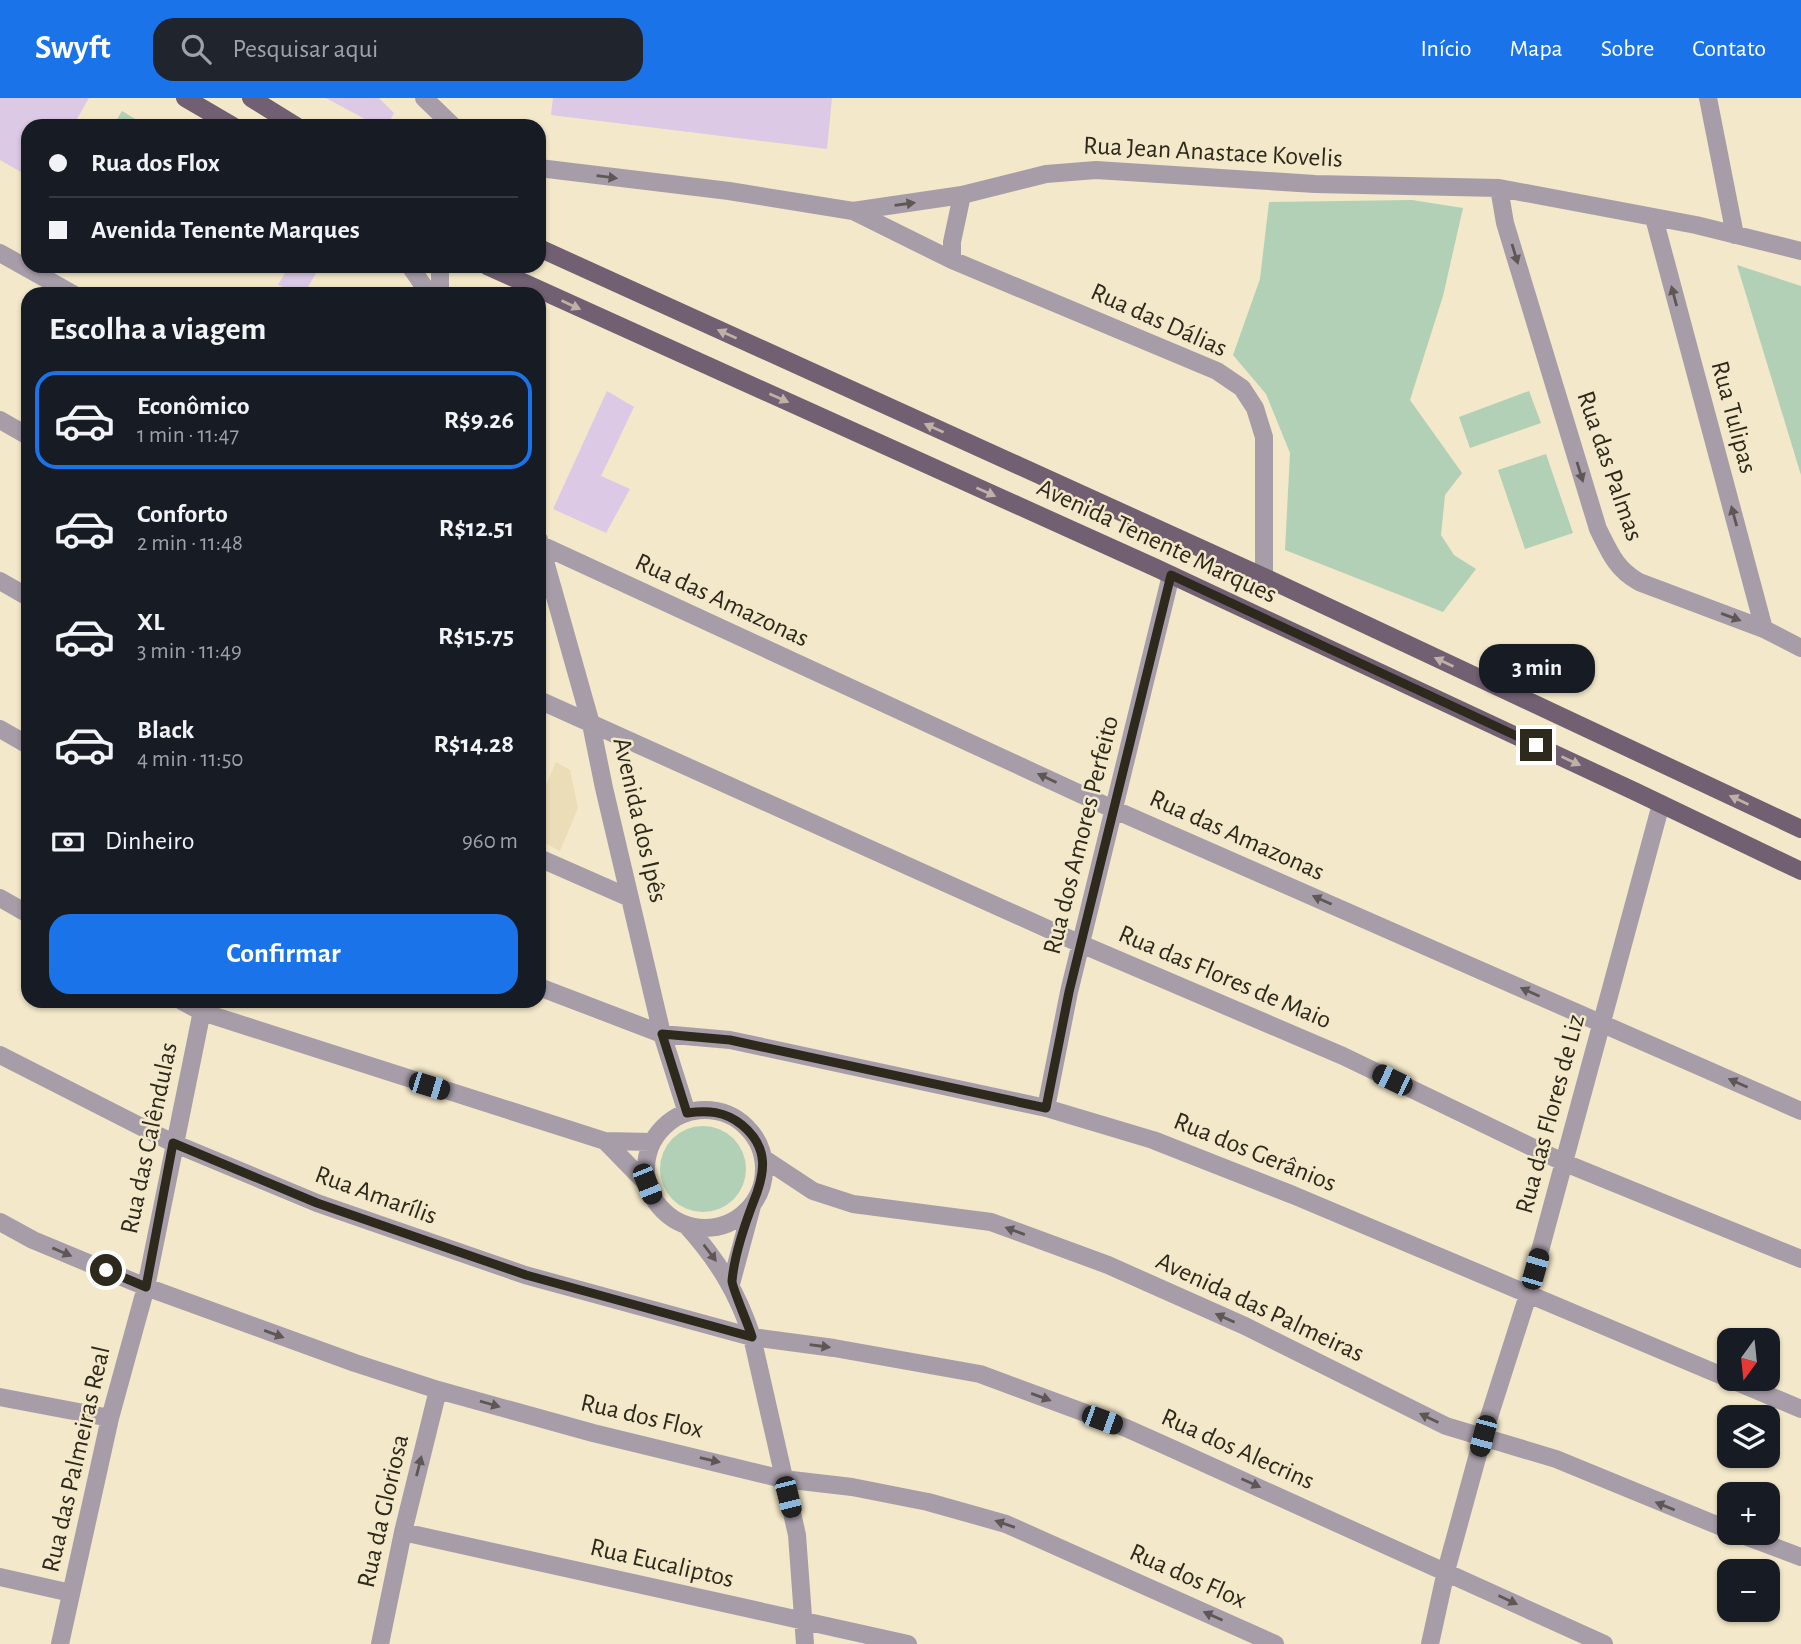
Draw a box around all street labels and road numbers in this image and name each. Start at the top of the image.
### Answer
street label: Rua Jean Anastace Kovelis [1083,132,1343,172]
street label: Rua das Dálias [1087,278,1231,362]
street label: Rua Tulipas [1707,358,1761,476]
street label: Rua das Palmas [1572,388,1648,544]
street label: Avenida Tenente Marques [1033,474,1281,608]
street label: Rua das Amazonas [631,548,813,652]
street label: Rua dos Amores Perfeito [1039,713,1123,957]
street label: Avenida dos Ipês [608,735,672,905]
street label: Rua das Amazonas [1146,785,1328,885]
street label: Rua das Flores de Maio [1115,920,1335,1034]
street label: Rua das Flores de Liz [1511,1012,1589,1216]
street label: Rua das Calêndulas [116,1040,182,1236]
street label: Rua dos Gerânios [1170,1108,1340,1196]
street label: Rua Amarílis [311,1161,441,1229]
street label: Avenida das Palmeiras [1152,1247,1368,1367]
street label: Rua das Palmeiras Real [37,1343,115,1575]
street label: Rua dos Flox [578,1389,706,1443]
street label: Rua dos Alecrins [1158,1404,1318,1494]
street label: Rua da Gloriosa [353,1432,413,1590]
street label: Rua Eucaliptos [588,1534,736,1592]
street label: Rua dos Flox [1126,1539,1250,1613]

